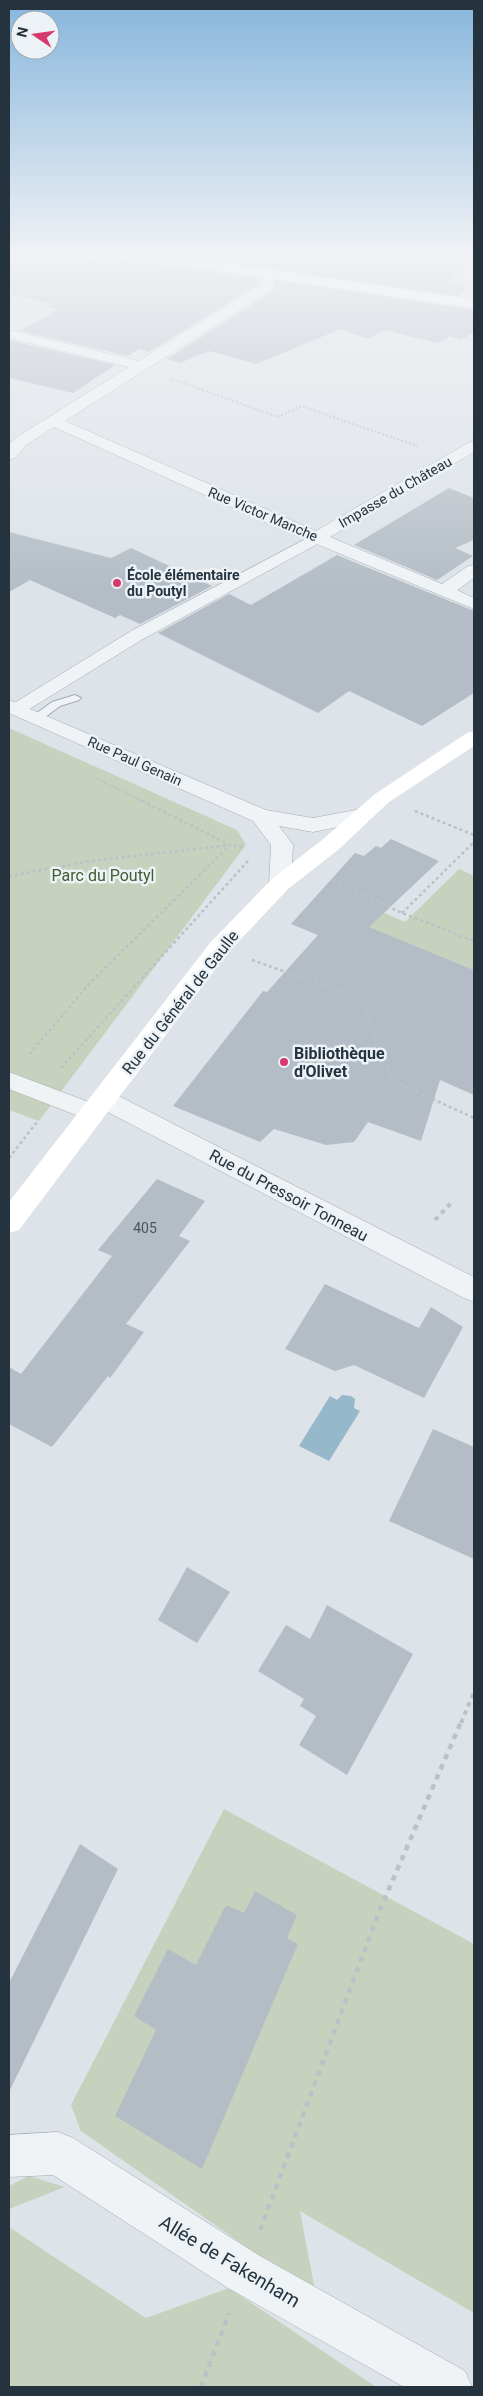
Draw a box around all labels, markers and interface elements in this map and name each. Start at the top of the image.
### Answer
north arrow [10,10,60,60]
text: N [13,25,31,39]
street label: Impasse du Château [336,453,454,531]
street label: Rue Victor Manche [206,484,320,544]
place label: École élémentaire du Poutyl [127,566,240,599]
marker: École élémentaire du Poutyl [111,577,123,589]
street label: Rue Paul Genain [85,733,185,789]
park label: Parc du Poutyl [52,866,154,885]
street label: Rue du Général de Gaulle [118,927,243,1078]
place label: Bibliothèque d'Olivet [294,1044,385,1081]
marker: Bibliothèque d'Olivet [278,1056,290,1068]
street label: Rue du Pressoir Tonneau [206,1146,371,1245]
house number: 405 [133,1220,157,1236]
street label: Allée de Fakenham [155,2210,304,2312]

